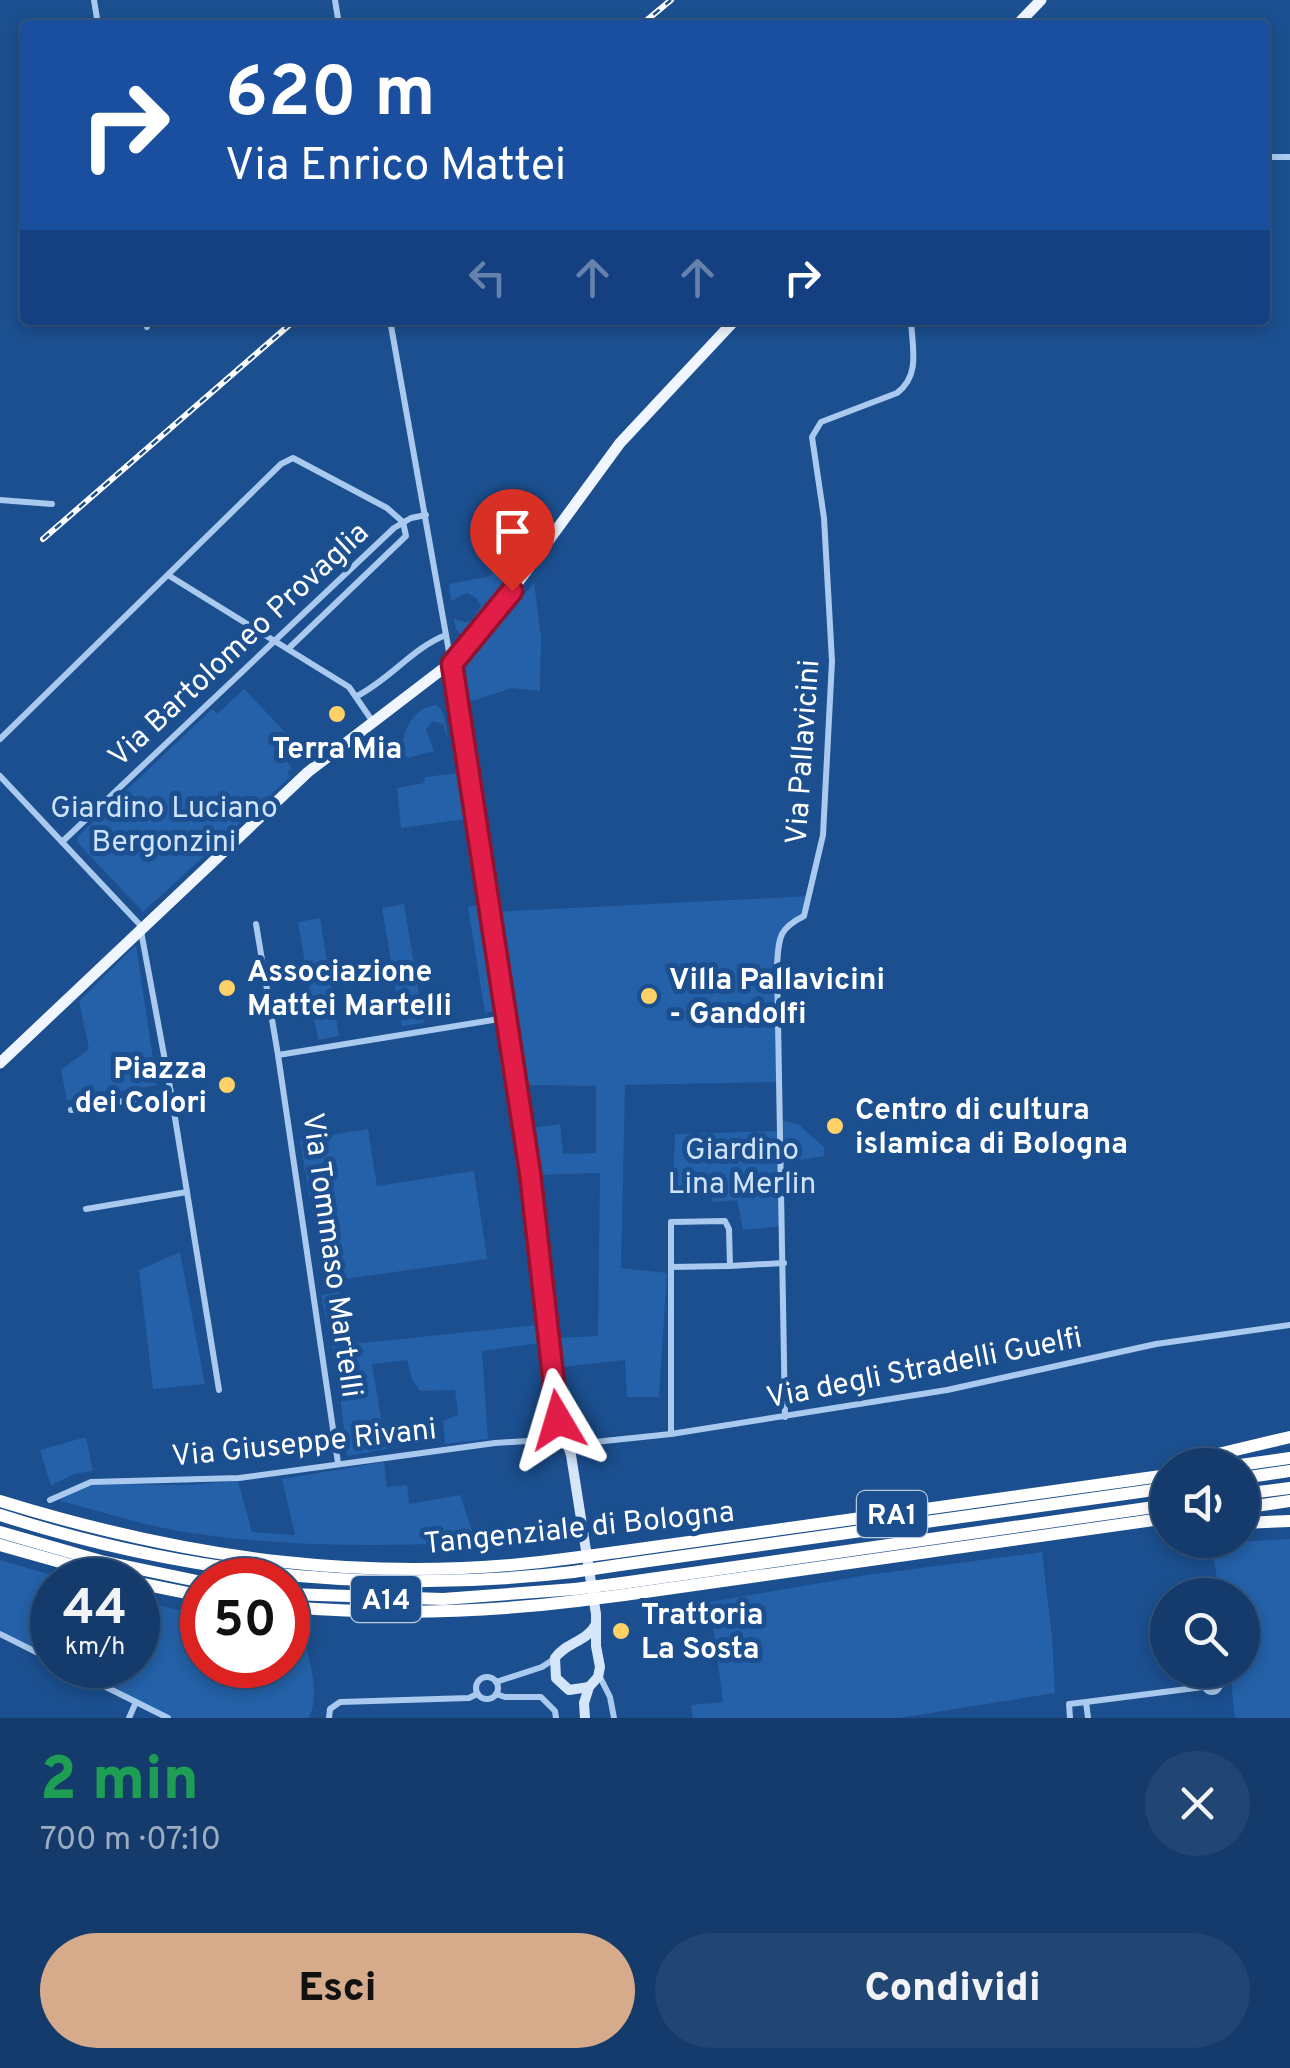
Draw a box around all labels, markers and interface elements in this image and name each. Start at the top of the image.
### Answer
text: 620 m [225,52,436,141]
icon: right [60,60,190,190]
text: Via Enrico Mattei [225,139,566,196]
icon: left [460,250,515,305]
icon: ahead [565,250,620,305]
icon: ahead [670,250,725,305]
icon: right [775,250,830,305]
pin [470,489,555,592]
icon: arrive [485,504,540,559]
street label: Via Bartolomeo Provaglia [102,516,378,776]
street label: Via Pallavicini [780,658,829,846]
marker: Terra Mia [326,703,348,725]
place label: Terra Mia [272,732,402,769]
park label: Giardino Luciano Bergonzini [50,791,278,862]
place label: Associazione Mattei Martelli [247,955,452,1026]
place label: Villa Pallavicini - Gandolfi [669,963,885,1034]
marker: Associazione Mattei Martelli [216,977,238,999]
marker: Villa Pallavicini - Gandolfi [638,985,660,1007]
place label: Piazza dei Colori [75,1052,207,1123]
marker: Piazza dei Colori [216,1074,238,1096]
place label: Centro di cultura islamica di Bologna [855,1093,1128,1164]
street label: Via Tommaso Martelli [292,1111,369,1400]
marker: Centro di cultura islamica di Bologna [824,1115,846,1137]
park label: Giardino Lina Merlin [668,1133,816,1204]
street label: Via degli Stradelli Guelfi [764,1321,1085,1418]
position arrow [506,1368,610,1472]
street label: Via Giuseppe Rivani [170,1412,438,1477]
map controls [1150,1448,1260,1688]
button: sound [1150,1448,1260,1558]
road number: RA1 [857,1491,927,1537]
street label: Tangenziale di Bologna [422,1495,736,1564]
speed limit sign: 50 [180,1558,310,1688]
road number: A14 [351,1576,421,1622]
button: search [1150,1578,1260,1688]
text: 44 [63,1579,127,1642]
place label: Trattoria La Sosta [641,1598,763,1669]
marker: Trattoria La Sosta [610,1620,632,1642]
text: km/h [65,1632,125,1664]
text: 2 min [40,1745,199,1821]
button: close [1145,1751,1250,1856]
text: 700 m · 07:10 [40,1821,221,1861]
button: Esci [40,1933,635,2048]
button: Condividi [655,1933,1250,2048]

